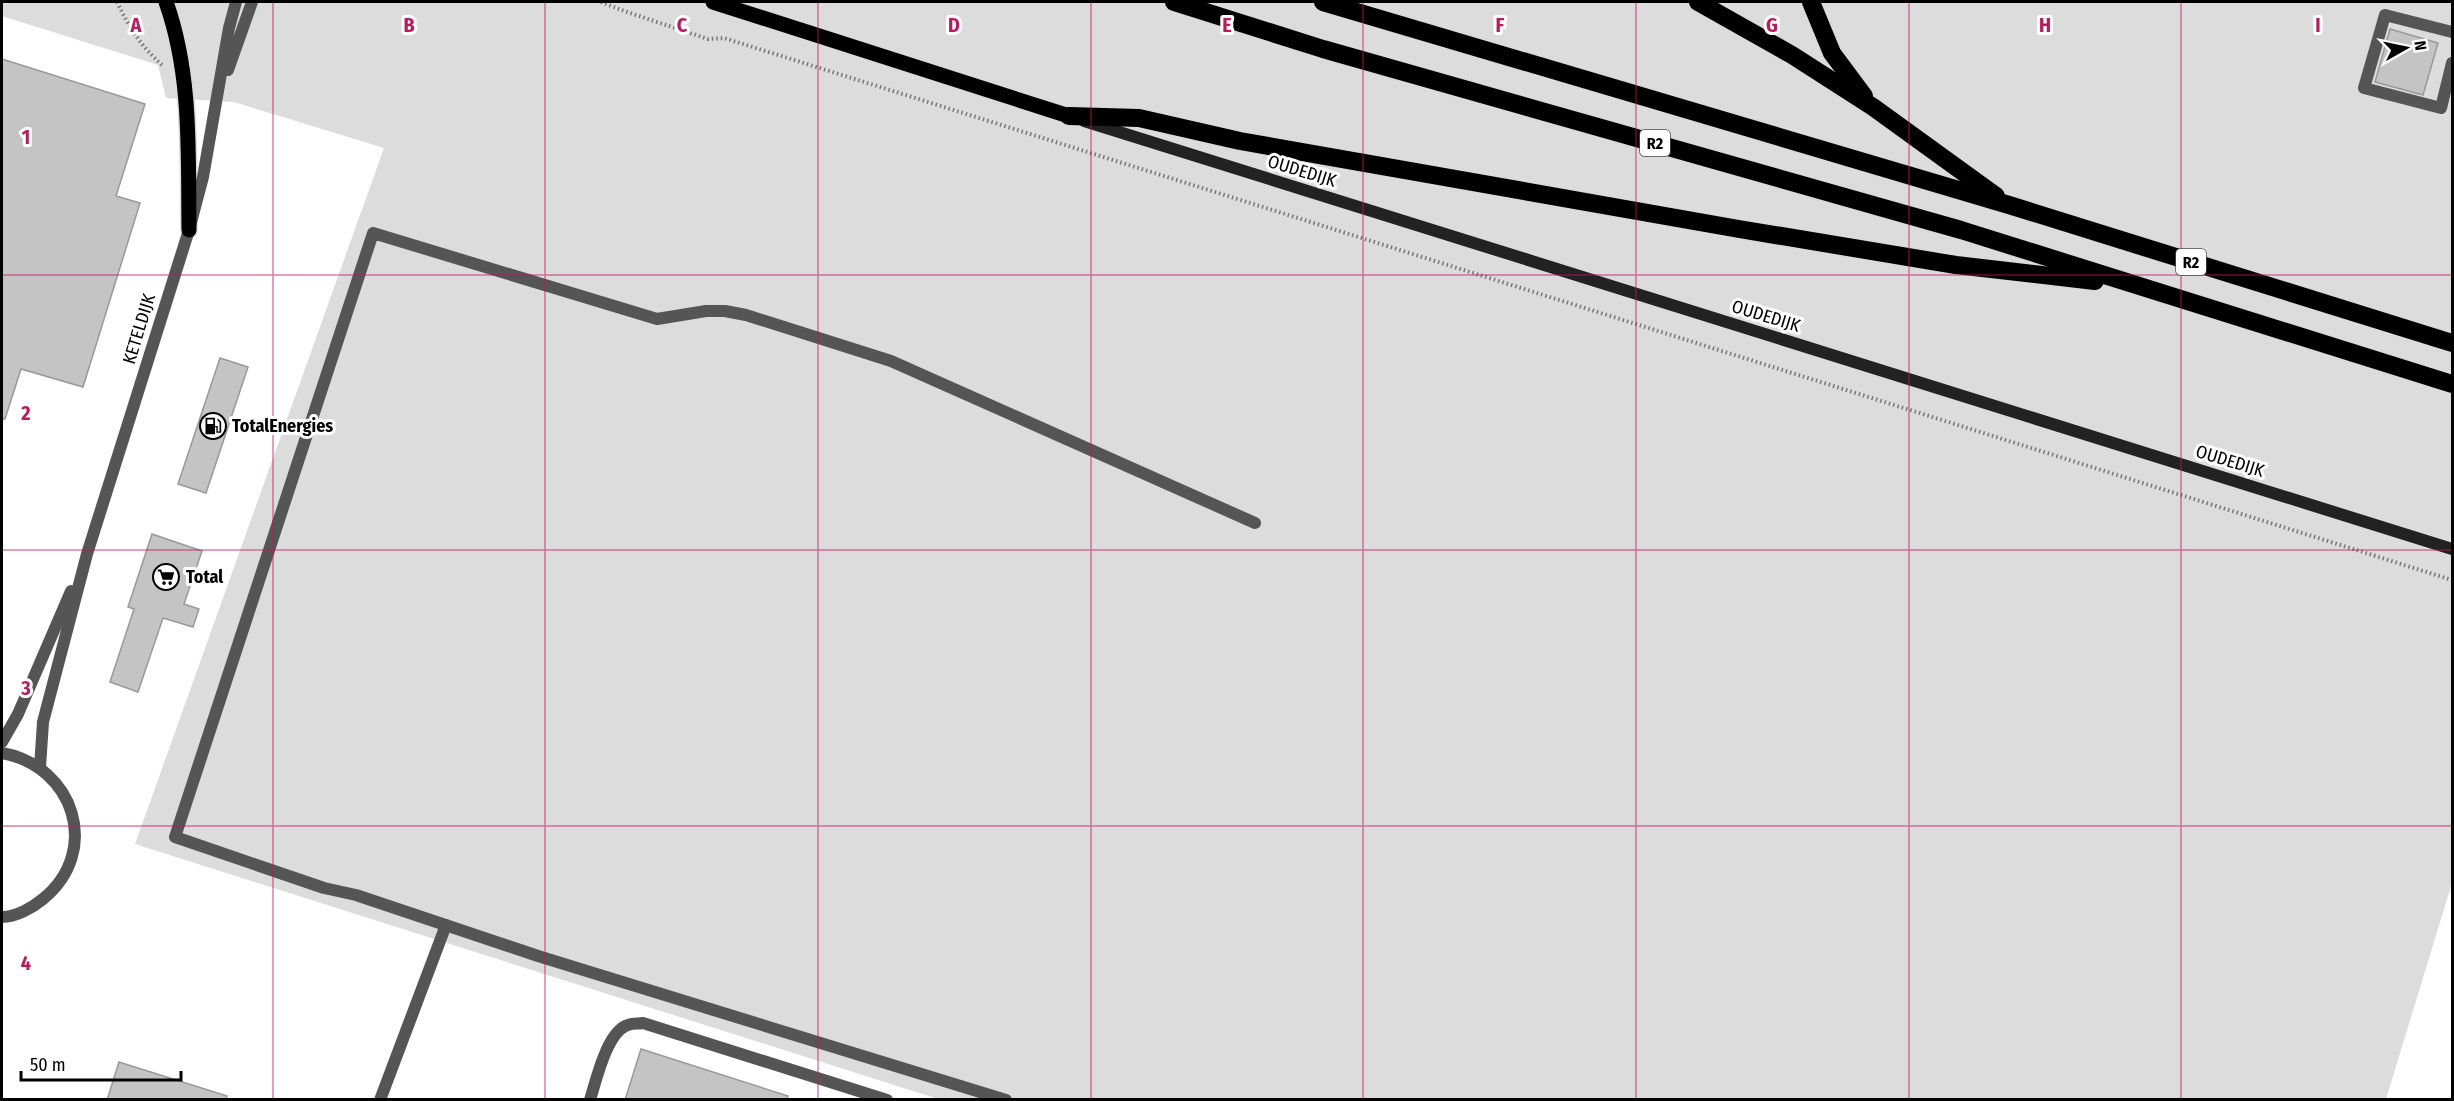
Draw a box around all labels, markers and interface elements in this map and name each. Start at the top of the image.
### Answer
text: A [130,13,143,37]
text: B [403,13,415,37]
text: C [677,13,688,37]
text: D [948,13,960,37]
text: E [1222,13,1232,37]
text: F [1496,13,1505,37]
text: G [1766,13,1778,37]
text: H [2039,13,2051,37]
text: I [2315,13,2321,37]
north arrow [2376,18,2436,78]
text: N [2410,40,2430,52]
text: 1 [22,125,30,149]
road number: R2 [1640,130,1670,156]
street label: OUDEDIJK [1265,150,1339,192]
road number: R2 [2176,249,2206,275]
street label: KETELDIJK [118,291,160,367]
street label: OUDEDIJK [1729,295,1803,337]
text: 2 [20,401,31,425]
fuel station icon: TotalEnergies [198,411,228,441]
place label: TotalEnergies [232,415,333,437]
street label: OUDEDIJK [2193,440,2267,482]
supermarket icon: Total [151,562,181,592]
place label: Total [186,566,223,588]
text: 3 [20,676,31,700]
text: 4 [21,951,31,975]
scale bar [21,1044,182,1082]
text: 50 m [30,1054,66,1076]

